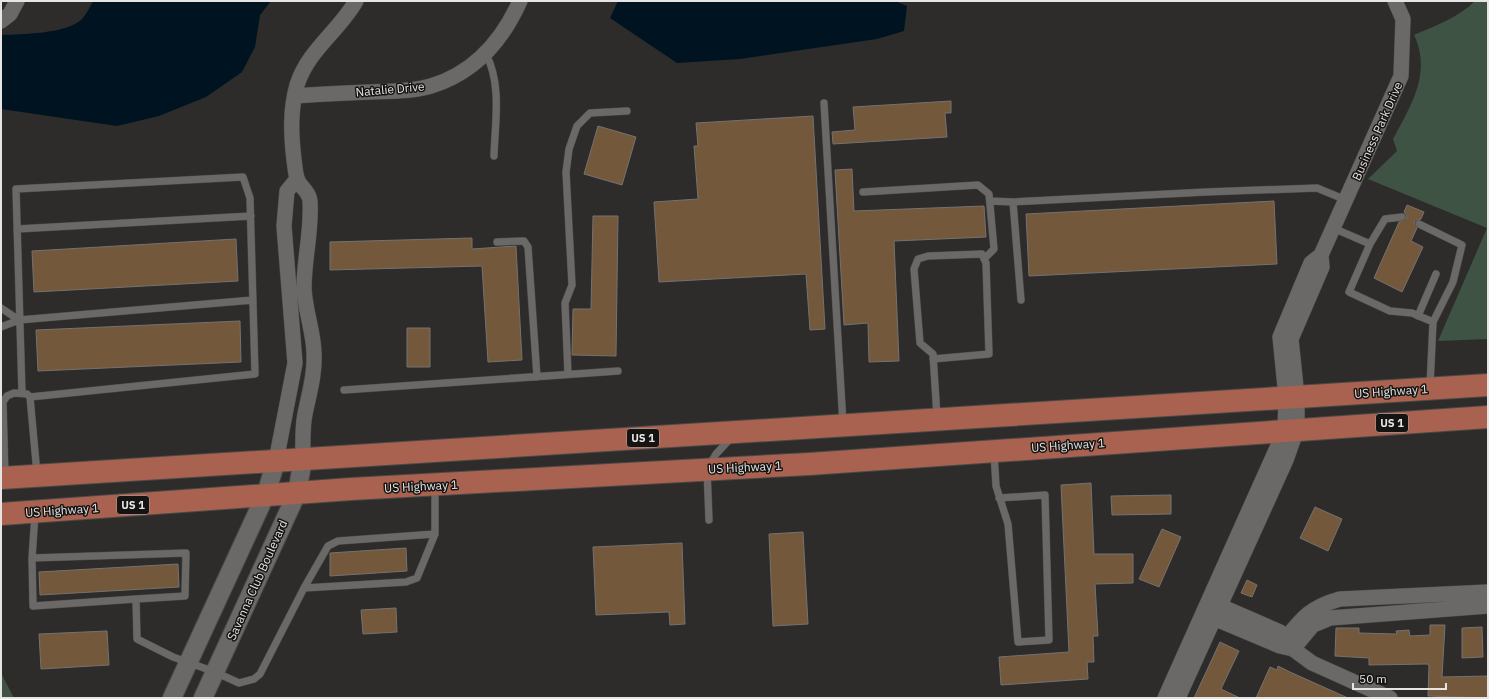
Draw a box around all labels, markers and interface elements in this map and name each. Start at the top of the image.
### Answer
street label: Natalie Drive [355,78,425,99]
street label: Business Park Drive [1349,79,1406,183]
street label: US Highway 1 [1354,381,1428,401]
road number: US 1 [1376,414,1408,432]
road number: US 1 [627,429,659,447]
street label: US Highway 1 [1031,435,1105,455]
street label: US Highway 1 [708,458,782,476]
street label: US Highway 1 [384,477,458,495]
road number: US 1 [117,496,149,514]
street label: US Highway 1 [25,500,99,520]
street label: Savanna Club Boulevard [224,517,290,643]
scale bar [1353,665,1446,691]
text: 50 m [1359,671,1387,686]

